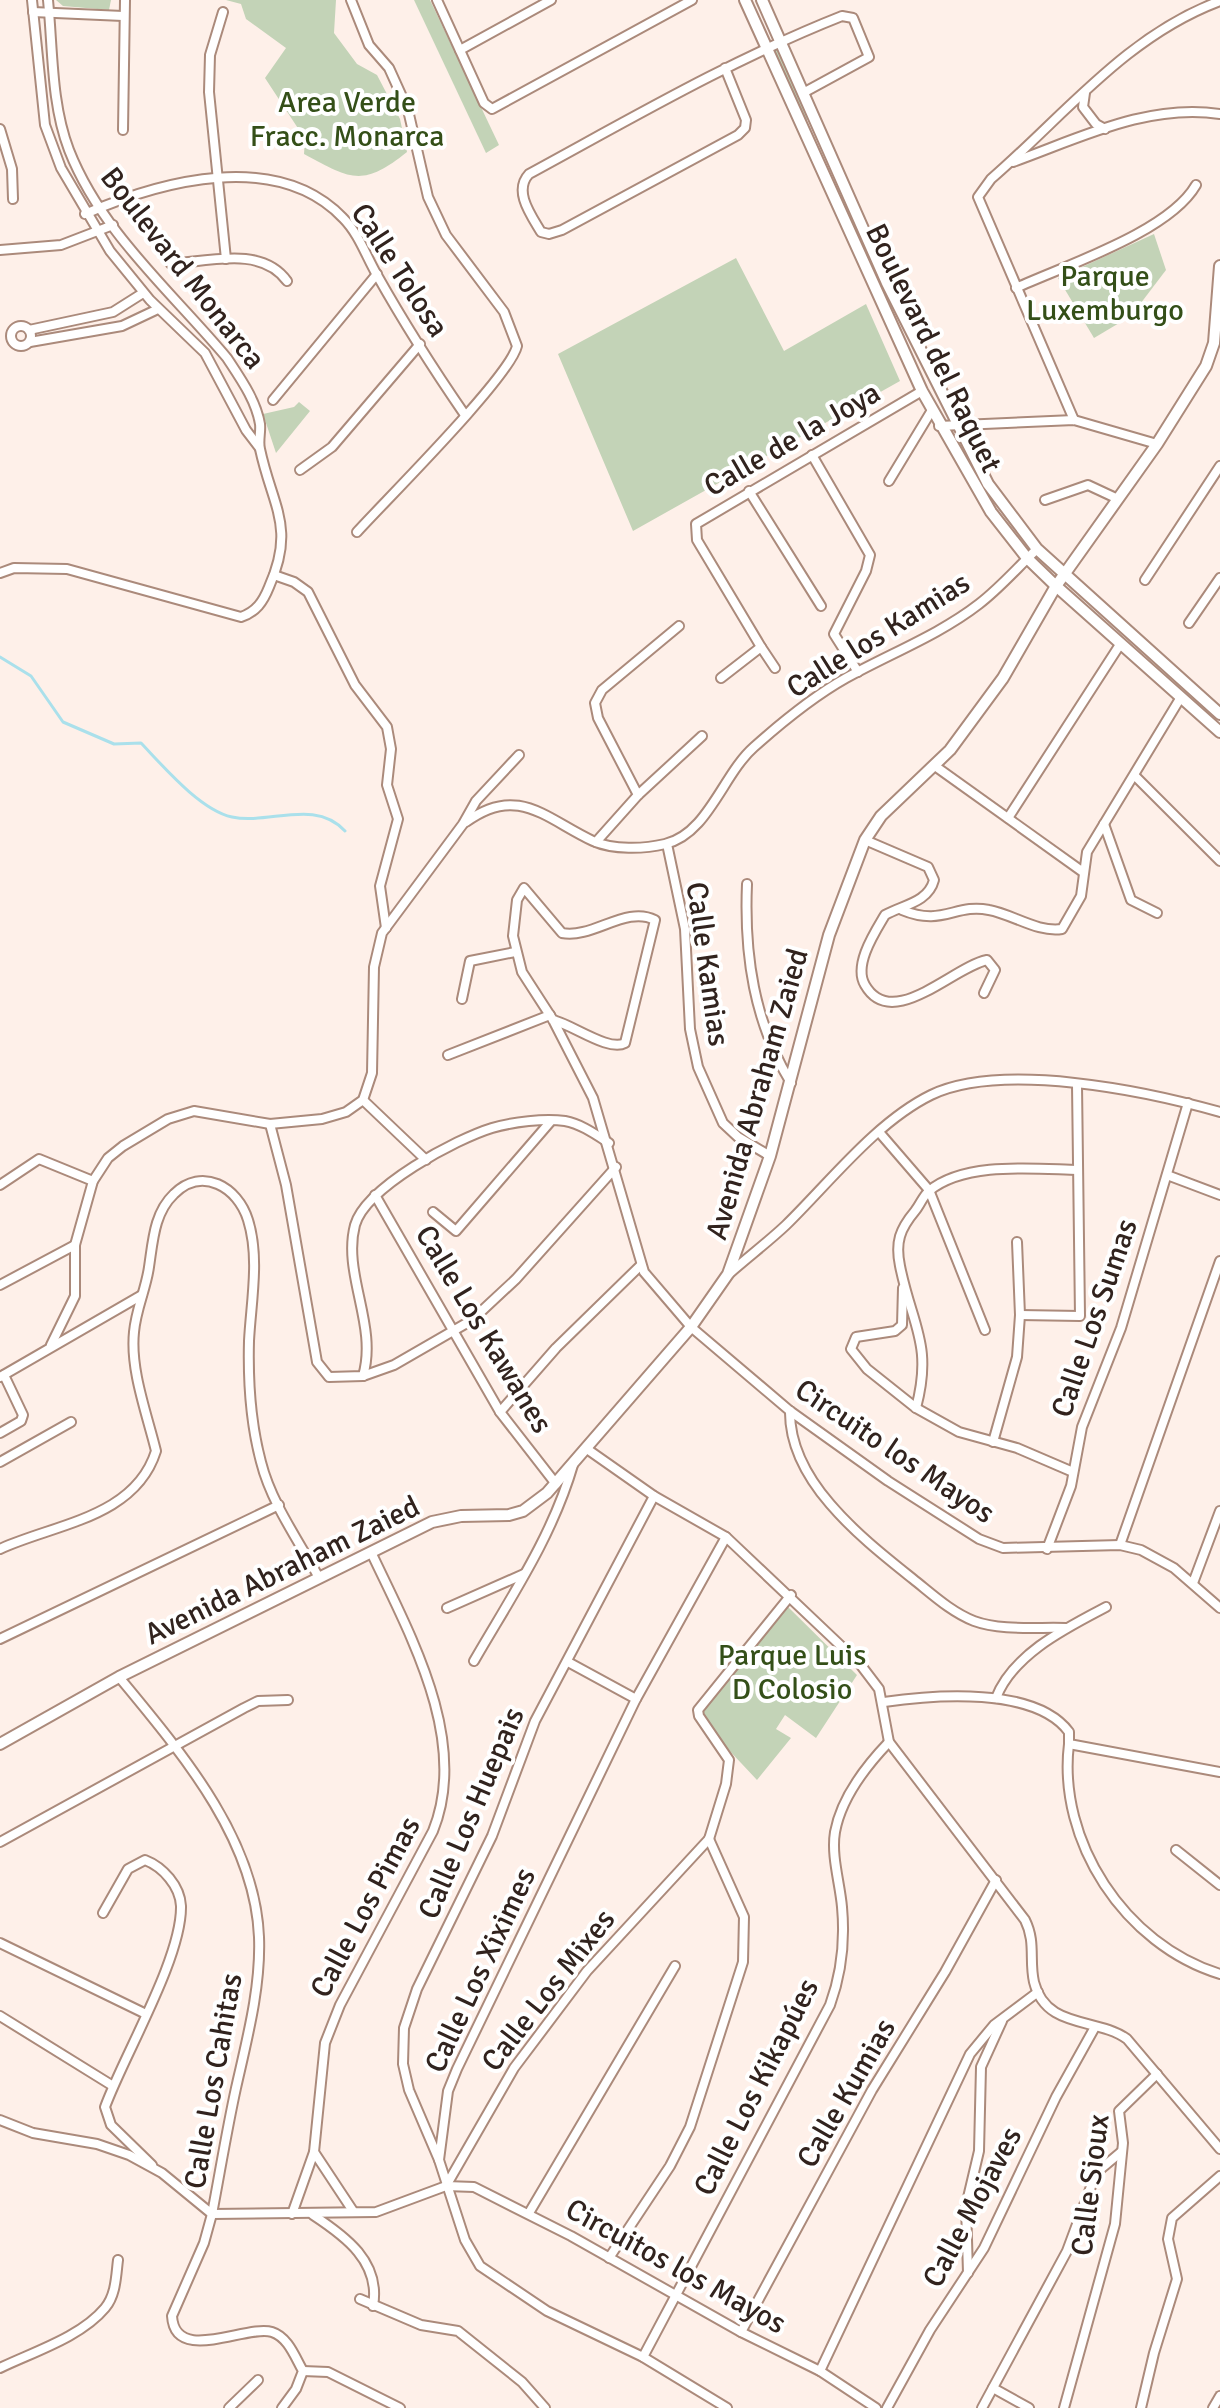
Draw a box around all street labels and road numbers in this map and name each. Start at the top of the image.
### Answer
street label: Boulevard Monarca [92,160,273,377]
street label: Calle Tolosa [343,196,456,344]
street label: Boulevard del Raquet [857,218,1010,479]
street label: Calle de la Joya [698,374,887,505]
street label: Calle los Kamias [780,564,977,706]
street label: Calle Kamias [678,880,737,1048]
street label: Avenida Abraham Zaied [698,944,817,1244]
street label: Calle Los Sumas [1043,1214,1146,1422]
street label: Calle Los Kawanes [407,1219,560,1440]
street label: Circuito los Mayos [788,1371,1002,1532]
street label: Avenida Abraham Zaied [139,1488,426,1653]
street label: Calle Los Huepais [410,1702,533,1924]
street label: Calle Los Pimas [302,1811,429,2004]
street label: Calle Los Xiximes [417,1862,544,2078]
street label: Calle Los Mixes [474,1902,623,2079]
street label: Calle Los Cahitas [176,1970,251,2192]
street label: Calle Los Kikapúes [686,1973,827,2202]
street label: Calle Kumias [789,2012,904,2174]
street label: Calle Sioux [1063,2112,1118,2258]
street label: Calle Mojaves [915,2121,1030,2294]
street label: Circuitos los Mayos [559,2191,792,2342]

